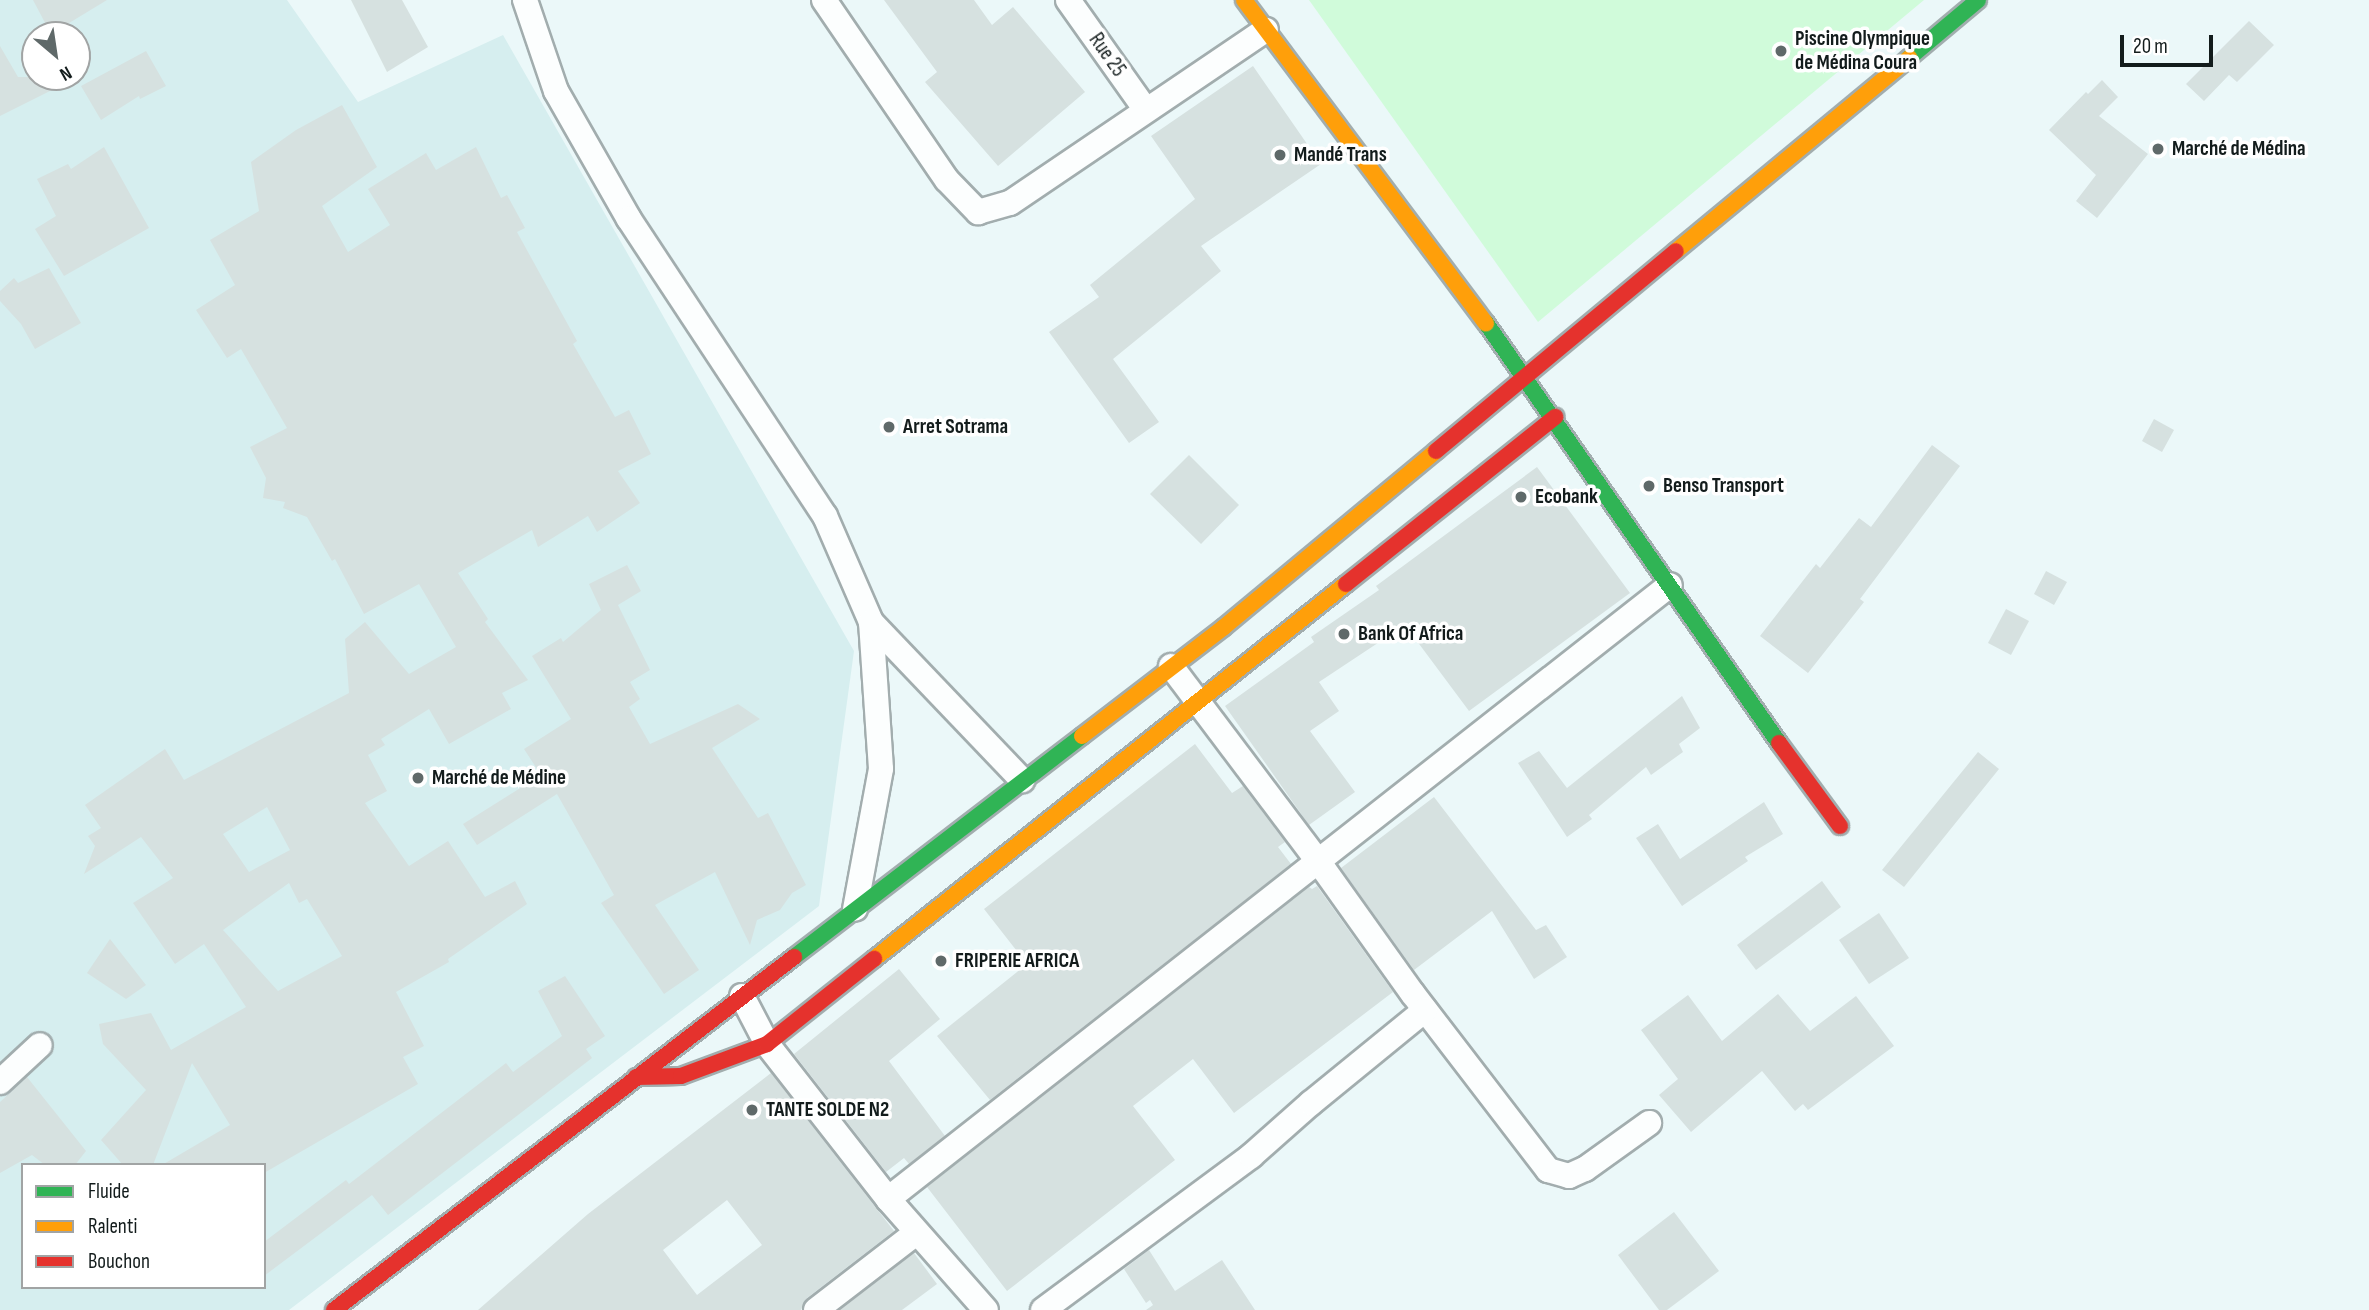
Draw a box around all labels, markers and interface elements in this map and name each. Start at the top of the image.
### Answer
north arrow [21,21,91,91]
scale bar [2124,21,2217,65]
place label: Piscine Olympique de Médina Coura [1795,26,1930,76]
street label: Rue 25 [1083,28,1131,82]
text: 20 m [2133,34,2168,59]
marker: Piscine Olympique de Médina Coura [1773,43,1789,59]
text: N [55,61,75,86]
place label: Marché de Médina [2172,136,2306,162]
marker: Marché de Médina [2150,141,2166,157]
place label: Mandé Trans [1294,142,1387,168]
marker: Mandé Trans [1272,147,1288,163]
place label: Arret Sotrama [903,414,1008,440]
marker: Arret Sotrama [881,419,897,435]
place label: Benso Transport [1663,473,1784,499]
marker: Benso Transport [1641,478,1657,494]
place label: Ecobank [1535,484,1598,510]
marker: Ecobank [1513,489,1529,505]
place label: Bank Of Africa [1358,621,1463,647]
marker: Bank Of Africa [1336,626,1352,642]
place label: Marché de Médine [432,765,566,791]
marker: Marché de Médine [410,770,426,786]
place label: FRIPERIE AFRICA [955,948,1079,974]
marker: FRIPERIE AFRICA [933,953,949,969]
place label: TANTE SOLDE N2 [766,1097,889,1123]
marker: TANTE SOLDE N2 [744,1102,760,1118]
legend [21,1163,266,1289]
text: Fluide [88,1179,130,1204]
text: Ralenti [88,1214,137,1239]
text: Bouchon [88,1249,150,1274]

